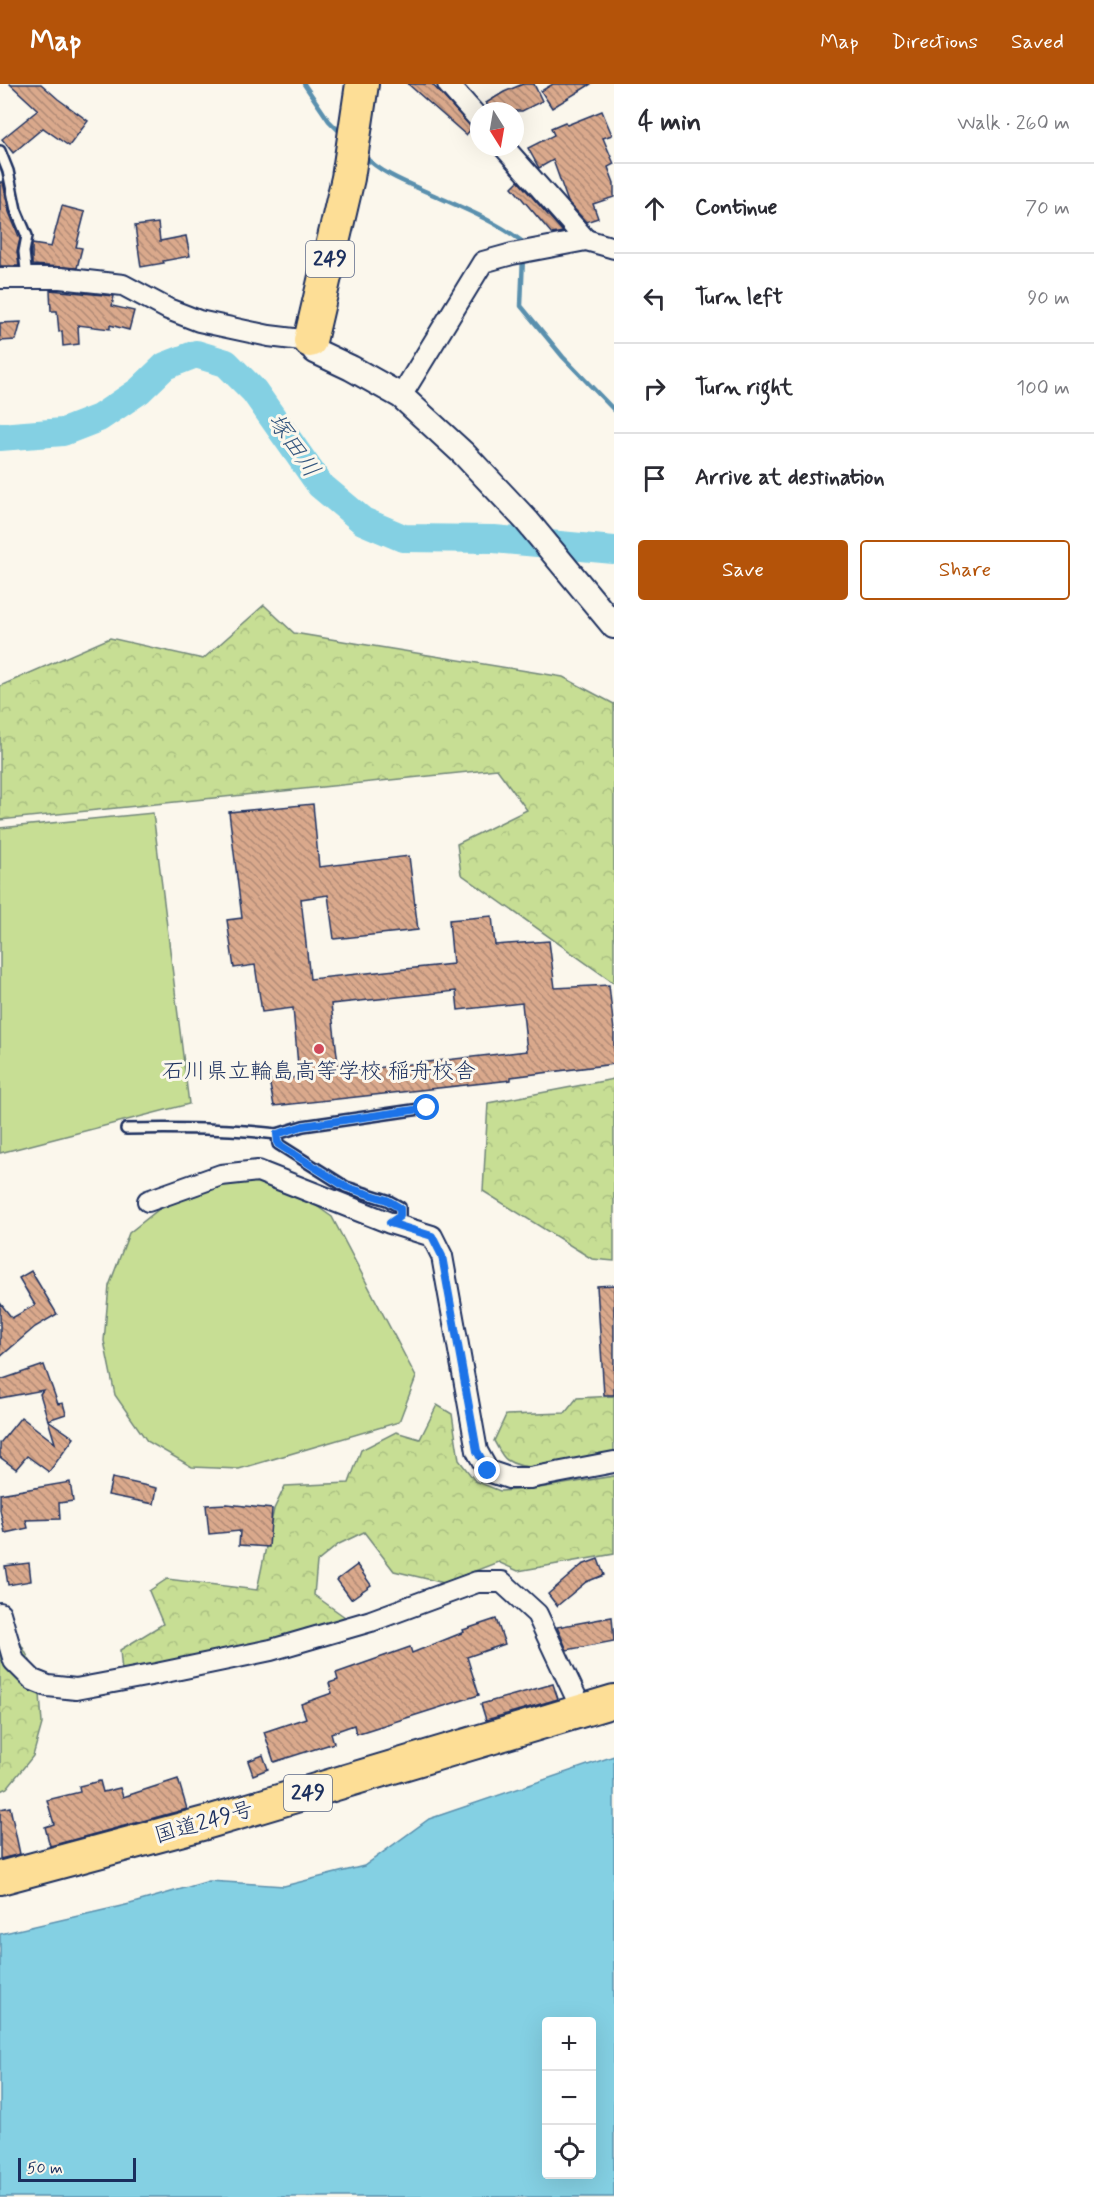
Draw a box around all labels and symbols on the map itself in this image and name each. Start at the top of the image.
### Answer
north arrow [470,102,524,156]
road number: 249 [306,241,354,277]
water label: 塚田川 [260,408,326,484]
marker: 石川県立輪島高等学校 稲舟校舎 [312,1042,326,1056]
place label: 石川県立輪島高等学校 稲舟校舎 [162,1058,476,1086]
route start [413,1094,439,1120]
route end [474,1457,500,1483]
road number: 249 [284,1775,332,1811]
street label: 国道249号 [151,1796,257,1850]
scale bar [18,2155,136,2182]

